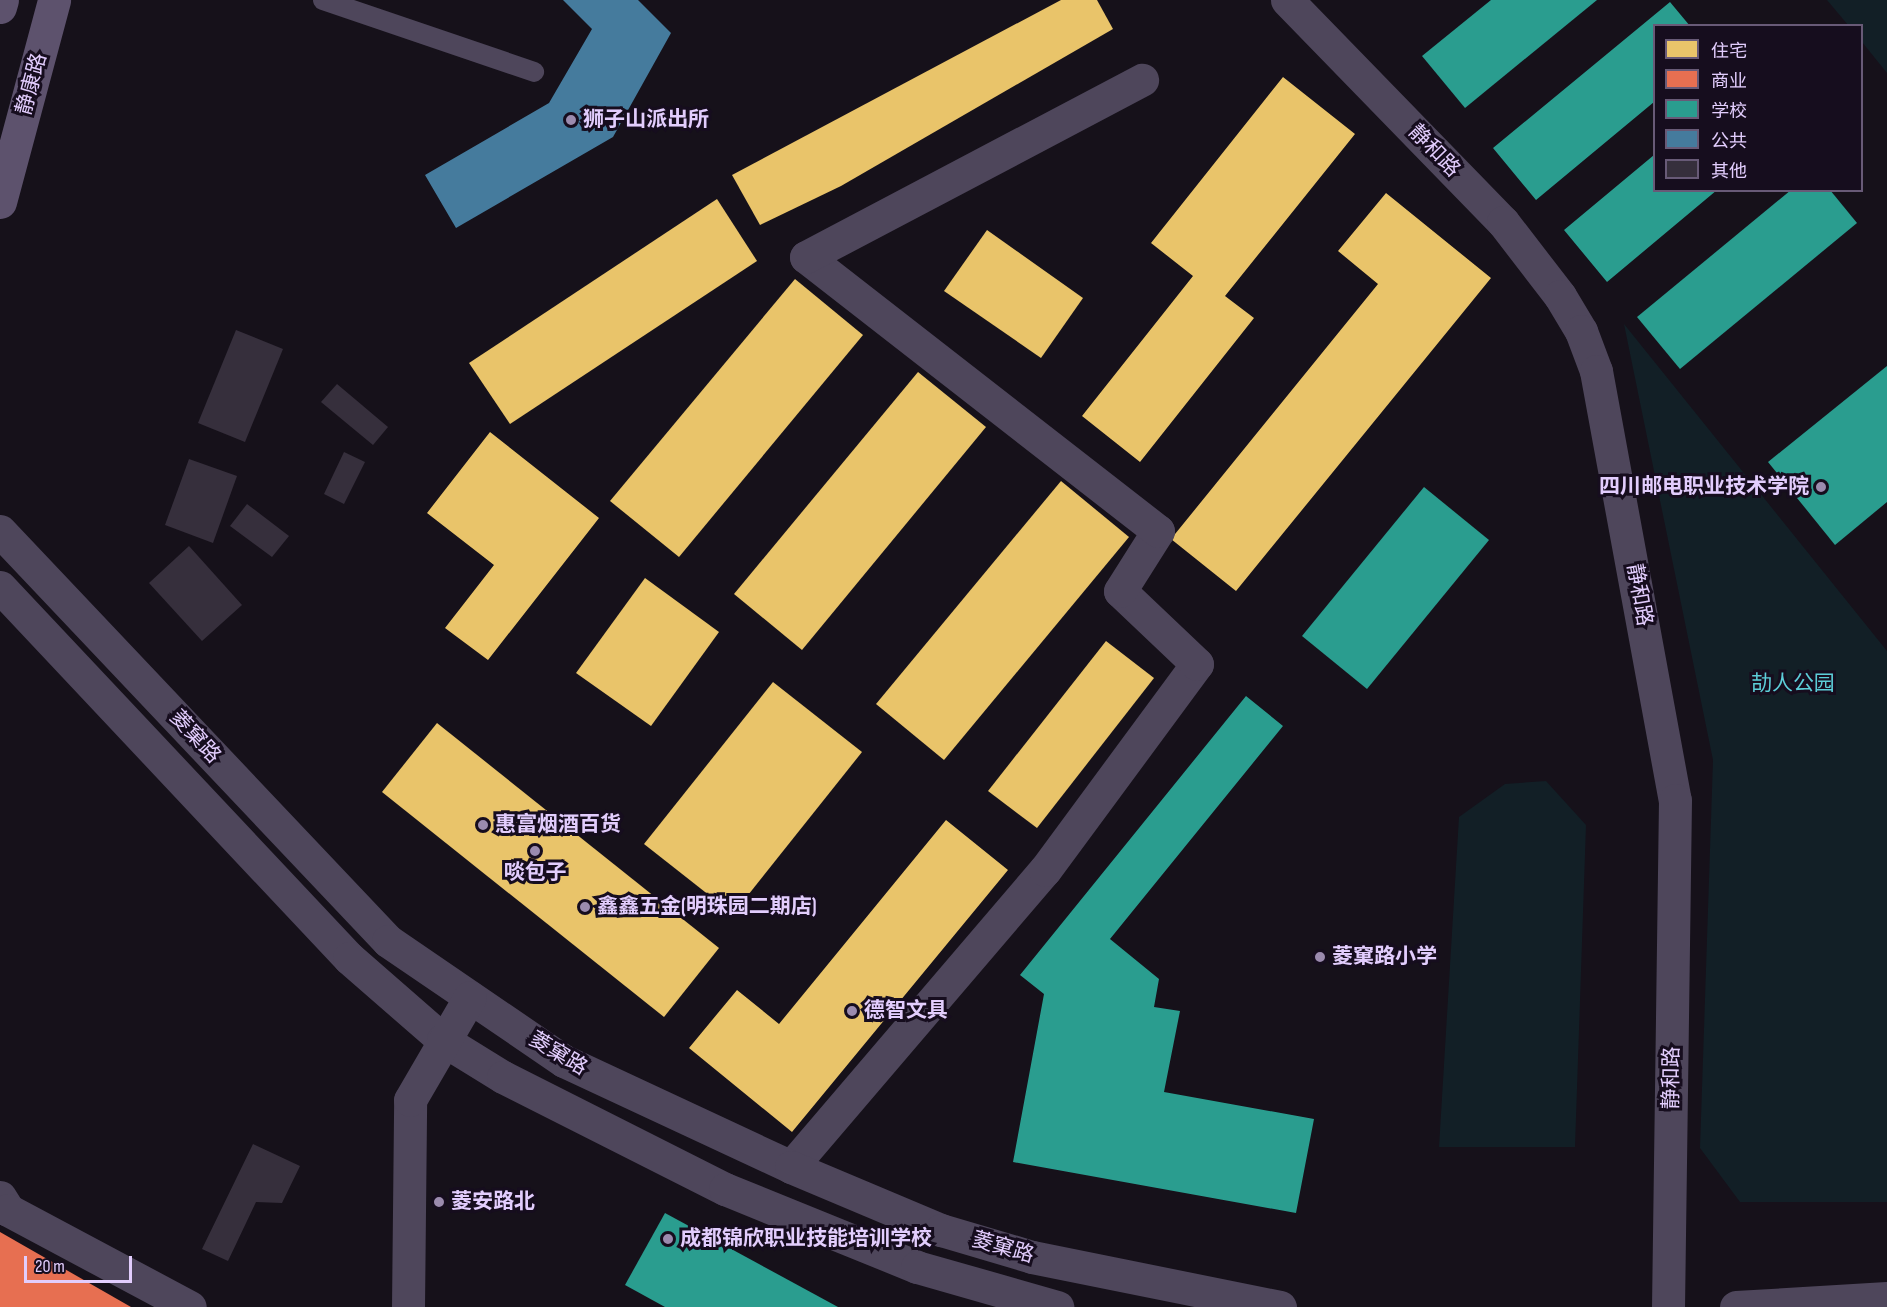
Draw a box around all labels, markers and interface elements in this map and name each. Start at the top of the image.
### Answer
legend [1653,24,1863,192]
text: 住宅 [1711,41,1747,62]
street label: 静康路 [12,50,52,118]
text: 商业 [1711,71,1747,92]
text: 学校 [1711,101,1747,122]
place label: 狮子山派出所 [583,107,709,133]
marker: 狮子山派出所 [564,113,578,127]
street label: 静和路 [1403,120,1465,182]
text: 公共 [1711,131,1747,152]
text: 其他 [1711,161,1747,182]
place label: 四川邮电职业技术学院 [1599,474,1809,500]
marker: 四川邮电职业技术学院 [1814,480,1828,494]
street label: 静和路 [1621,562,1657,628]
park label: 劼人公园 [1751,671,1835,697]
street label: 菱窠路 [164,705,226,769]
place label: 惠富烟酒百货 [495,812,621,838]
marker: 惠富烟酒百货 [476,818,490,832]
marker: 啖包子 [528,844,542,858]
place label: 啖包子 [504,860,566,886]
place label: 鑫鑫五金(明珠园二期店) [597,894,817,920]
marker: 鑫鑫五金(明珠园二期店) [578,900,592,914]
place label: 菱窠路小学 [1332,944,1437,970]
marker: 菱窠路小学 [1313,950,1327,964]
place label: 德智文具 [864,998,948,1024]
marker: 德智文具 [845,1004,859,1018]
street label: 菱窠路 [525,1027,591,1081]
street label: 静和路 [1659,1046,1685,1110]
place label: 菱安路北 [451,1189,535,1215]
marker: 菱安路北 [432,1195,446,1209]
place label: 成都锦欣职业技能培训学校 [680,1226,932,1252]
street label: 菱窠路 [969,1227,1037,1269]
marker: 成都锦欣职业技能培训学校 [661,1232,675,1246]
scale bar [27,1244,135,1282]
text: 20 m [35,1256,65,1277]

